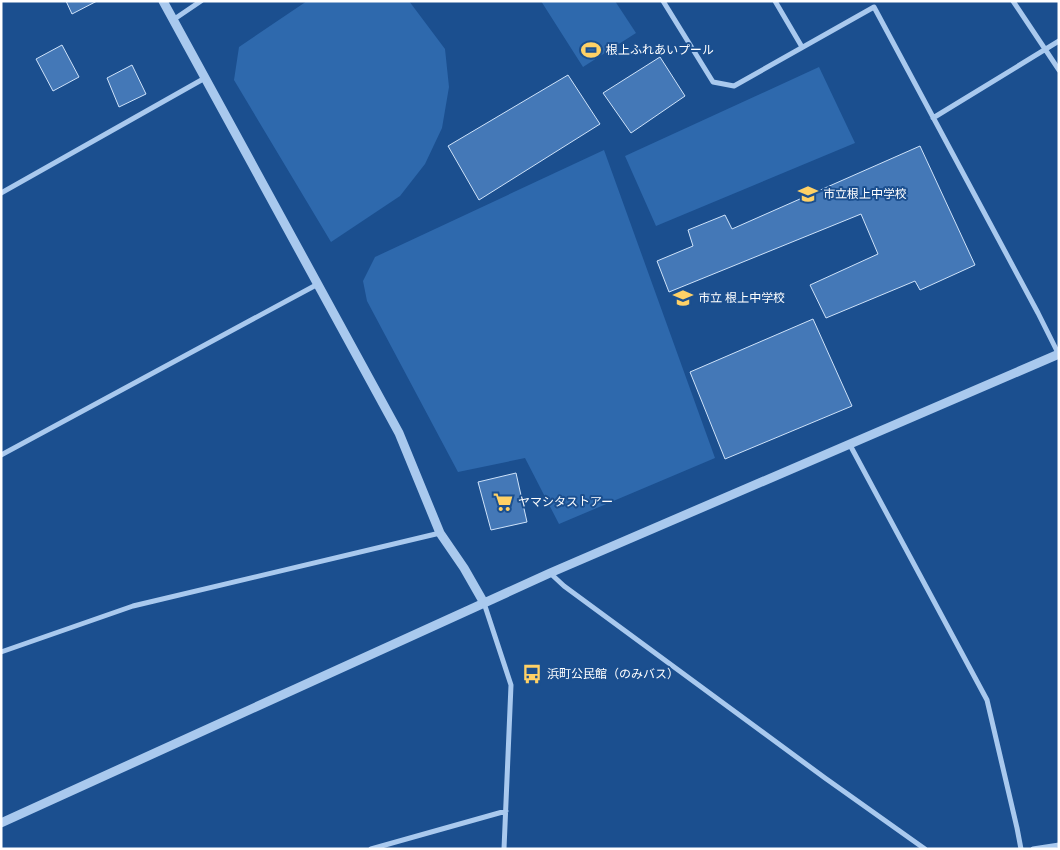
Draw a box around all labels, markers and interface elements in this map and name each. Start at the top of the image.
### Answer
sports icon: 根上ふれあいプール [580,39,602,61]
place label: 根上ふれあいプール [606,41,714,58]
school or university icon: 市立根上中学校 [797,183,819,205]
place label: 市立根上中学校 [823,185,907,202]
school or university icon: 市立 根上中学校 [672,287,694,309]
place label: 市立 根上中学校 [698,289,785,306]
supermarket icon: ヤマシタストアー [492,491,514,513]
place label: ヤマシタストアー [518,493,613,510]
bus stop icon: 浜町公民館（のみバス） [521,663,543,685]
place label: 浜町公民館（のみバス） [547,665,679,682]

